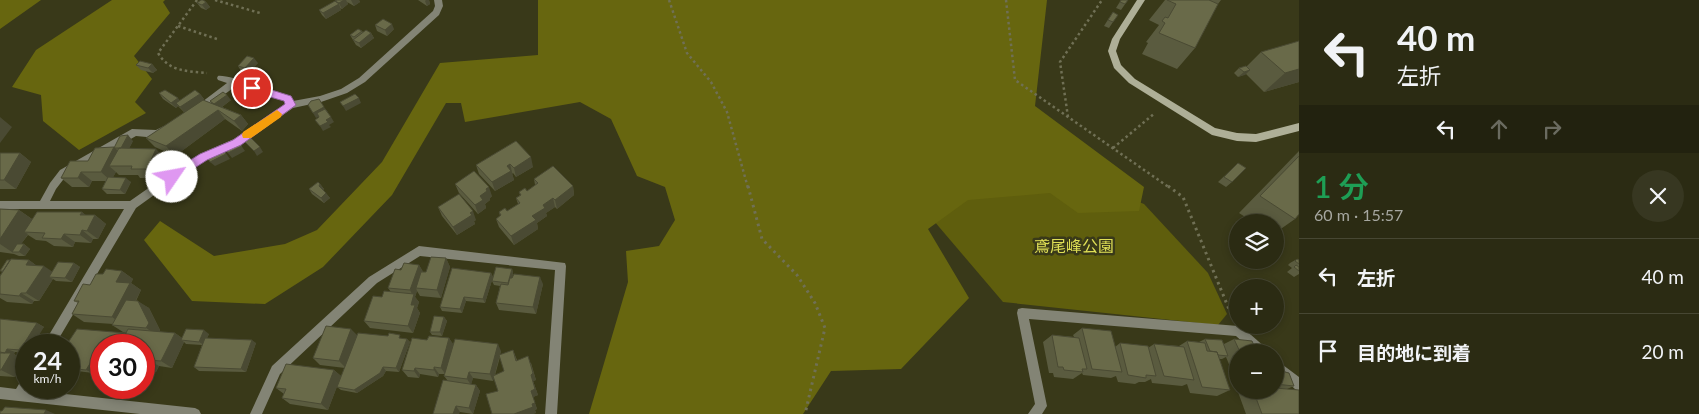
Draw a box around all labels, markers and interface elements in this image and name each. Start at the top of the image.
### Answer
text: 40 m [1397,16,1475,58]
icon: left [1314,20,1379,85]
text: 左折 [1397,62,1441,89]
pin [231,67,273,109]
icon: arrive [238,74,266,102]
icon: left [1432,115,1460,143]
icon: ahead [1485,115,1513,143]
icon: right [1538,115,1566,143]
position arrow [145,150,197,202]
text: 1 分 [1314,168,1369,204]
button: close [1632,170,1684,222]
text: 60 m · 15:57 [1314,205,1403,224]
map controls [1229,214,1284,399]
button: layers [1229,214,1284,269]
park label: 鳶尾峰公園 [1034,236,1114,255]
icon: left [1314,262,1342,290]
text: 40 m [1641,265,1684,288]
text: 左折 [1357,266,1395,289]
button: + [1229,279,1284,334]
speed limit sign: 30 [90,334,155,399]
icon: arrive [1314,337,1342,365]
text: 20 m [1641,340,1684,363]
text: 目的地に到着 [1357,341,1471,364]
button: − [1229,344,1284,399]
text: 24 [33,345,62,375]
text: km/h [33,371,62,386]

